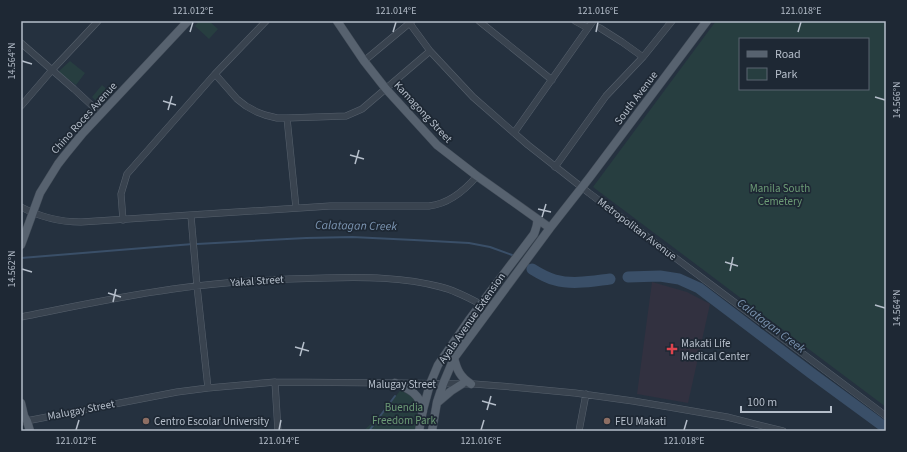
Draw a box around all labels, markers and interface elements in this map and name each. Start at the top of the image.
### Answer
text: 121.012°E [173,4,213,18]
text: 121.014°E [376,4,416,18]
text: 121.016°E [578,4,618,18]
text: 121.018°E [781,4,821,18]
legend [739,38,869,90]
text: 14.564°N [5,42,19,80]
text: Road [775,46,801,63]
text: Park [775,66,797,83]
street label: South Avenue [611,68,661,128]
street label: Chino Roces Avenue [48,78,121,157]
street label: Kamagong Street [390,78,456,146]
text: 14.566°N [890,81,904,119]
park label: Manila South Cemetery [750,181,810,209]
street label: Metropolitan Avenue [594,194,680,264]
water label: Calatagan Creek [315,217,397,235]
text: 14.562°N [5,250,19,288]
street label: Ayala Avenue Extension [435,270,509,366]
street label: Yakal Street [229,272,284,290]
text: 14.564°N [890,289,904,327]
water label: Calatagan Creek [733,295,809,358]
place label: Makati Life Medical Center [681,336,749,364]
marker: Makati Life Medical Center [666,343,678,355]
street label: Malugay Street [368,377,436,392]
scale bar [741,388,831,414]
text: 100 m [747,394,777,411]
street label: Malugay Street [46,396,116,424]
park label: Buendia Freedom Park [372,400,436,428]
place label: Centro Escolar University [154,414,269,429]
place label: FEU Makati [615,414,666,429]
marker: Centro Escolar University [141,416,151,426]
marker: FEU Makati [602,416,612,426]
text: 121.012°E [56,434,96,448]
text: 121.014°E [259,434,299,448]
text: 121.016°E [461,434,501,448]
text: 121.018°E [664,434,704,448]

